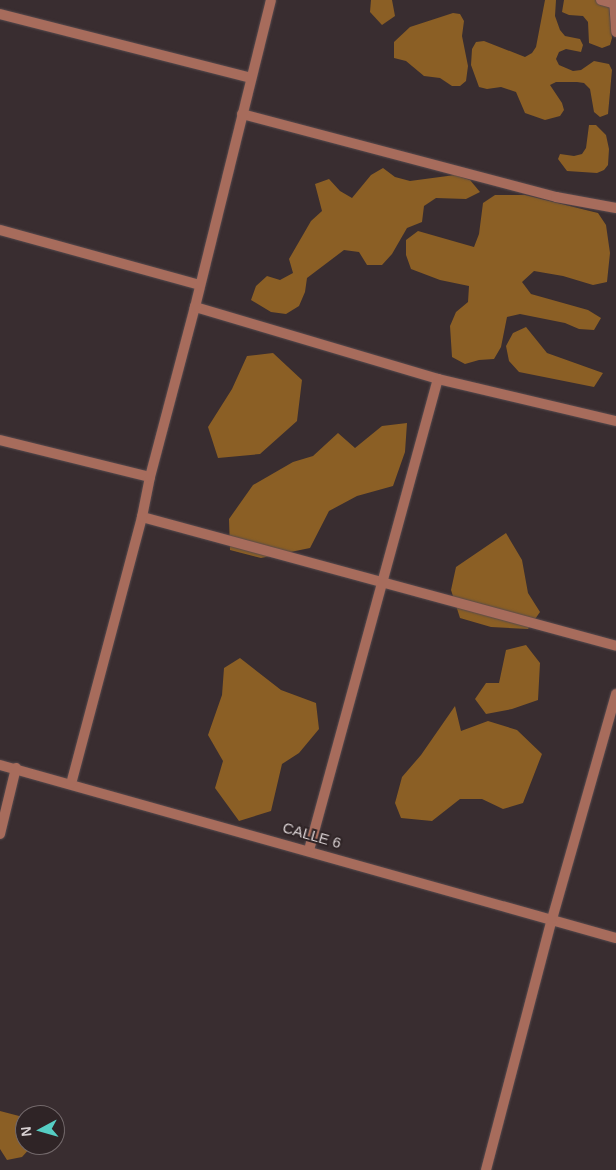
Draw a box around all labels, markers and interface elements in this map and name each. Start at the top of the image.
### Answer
street label: CALLE 6 [281,818,343,852]
north arrow [15,1105,65,1155]
text: N [18,1126,35,1137]

